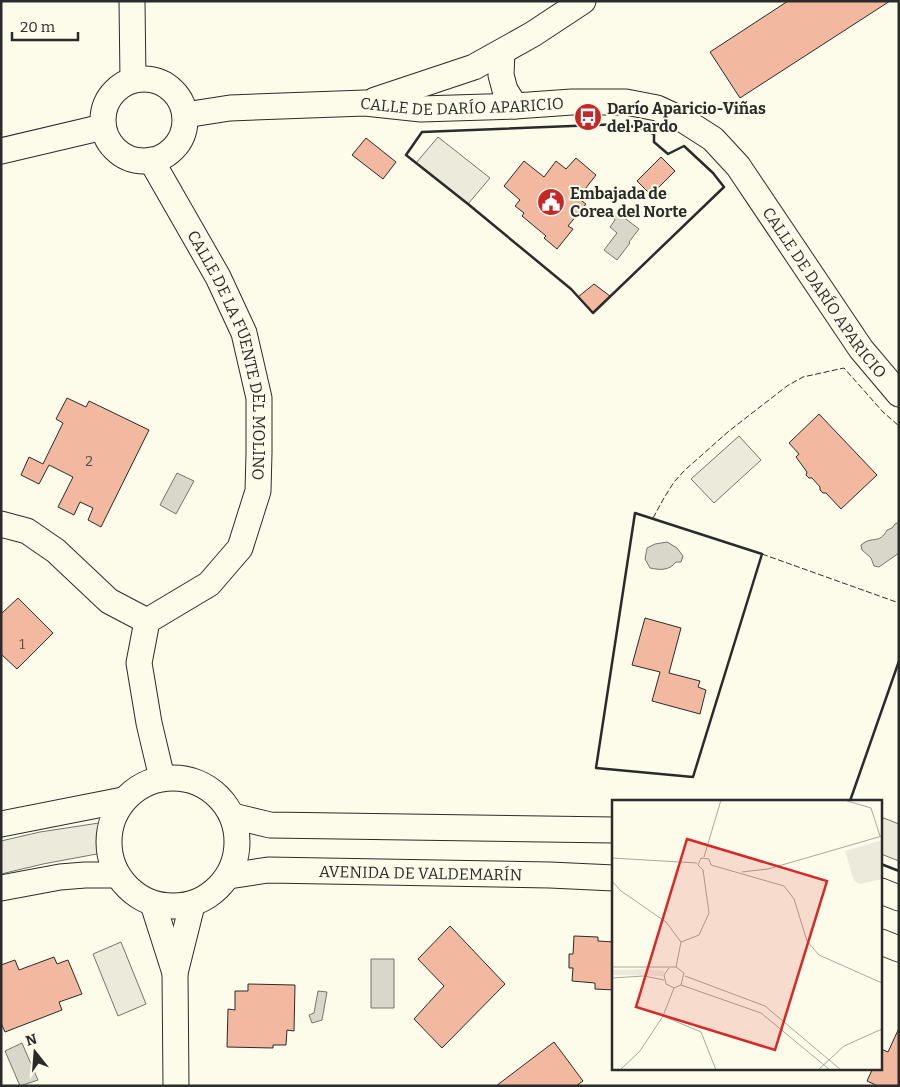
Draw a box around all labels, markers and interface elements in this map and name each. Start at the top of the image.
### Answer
scale bar [12,10,79,42]
text: 20 m [20,18,56,36]
street label: CALLE DE DARÍO APARICIO [359,94,564,119]
place label: Darío Aparicio-Viñas del Pardo [607,99,766,136]
bus stop icon: Darío Aparicio-Viñas del Pardo [573,102,603,132]
place label: Embajada de Corea del Norte [570,184,687,221]
public building icon: Embajada de Corea del Norte [536,187,566,217]
street label: CALLE DE DARÍO APARICIO [758,204,890,382]
street label: CALLE DE LA FUENTE DEL MOLINO [183,227,268,481]
house number: 2 [85,453,93,470]
house number: 1 [19,636,25,653]
inset map [612,800,882,1070]
street label: AVENIDA DE VALDEMARÍN [319,862,523,885]
north arrow [10,1027,60,1077]
text: N [24,1030,39,1050]

